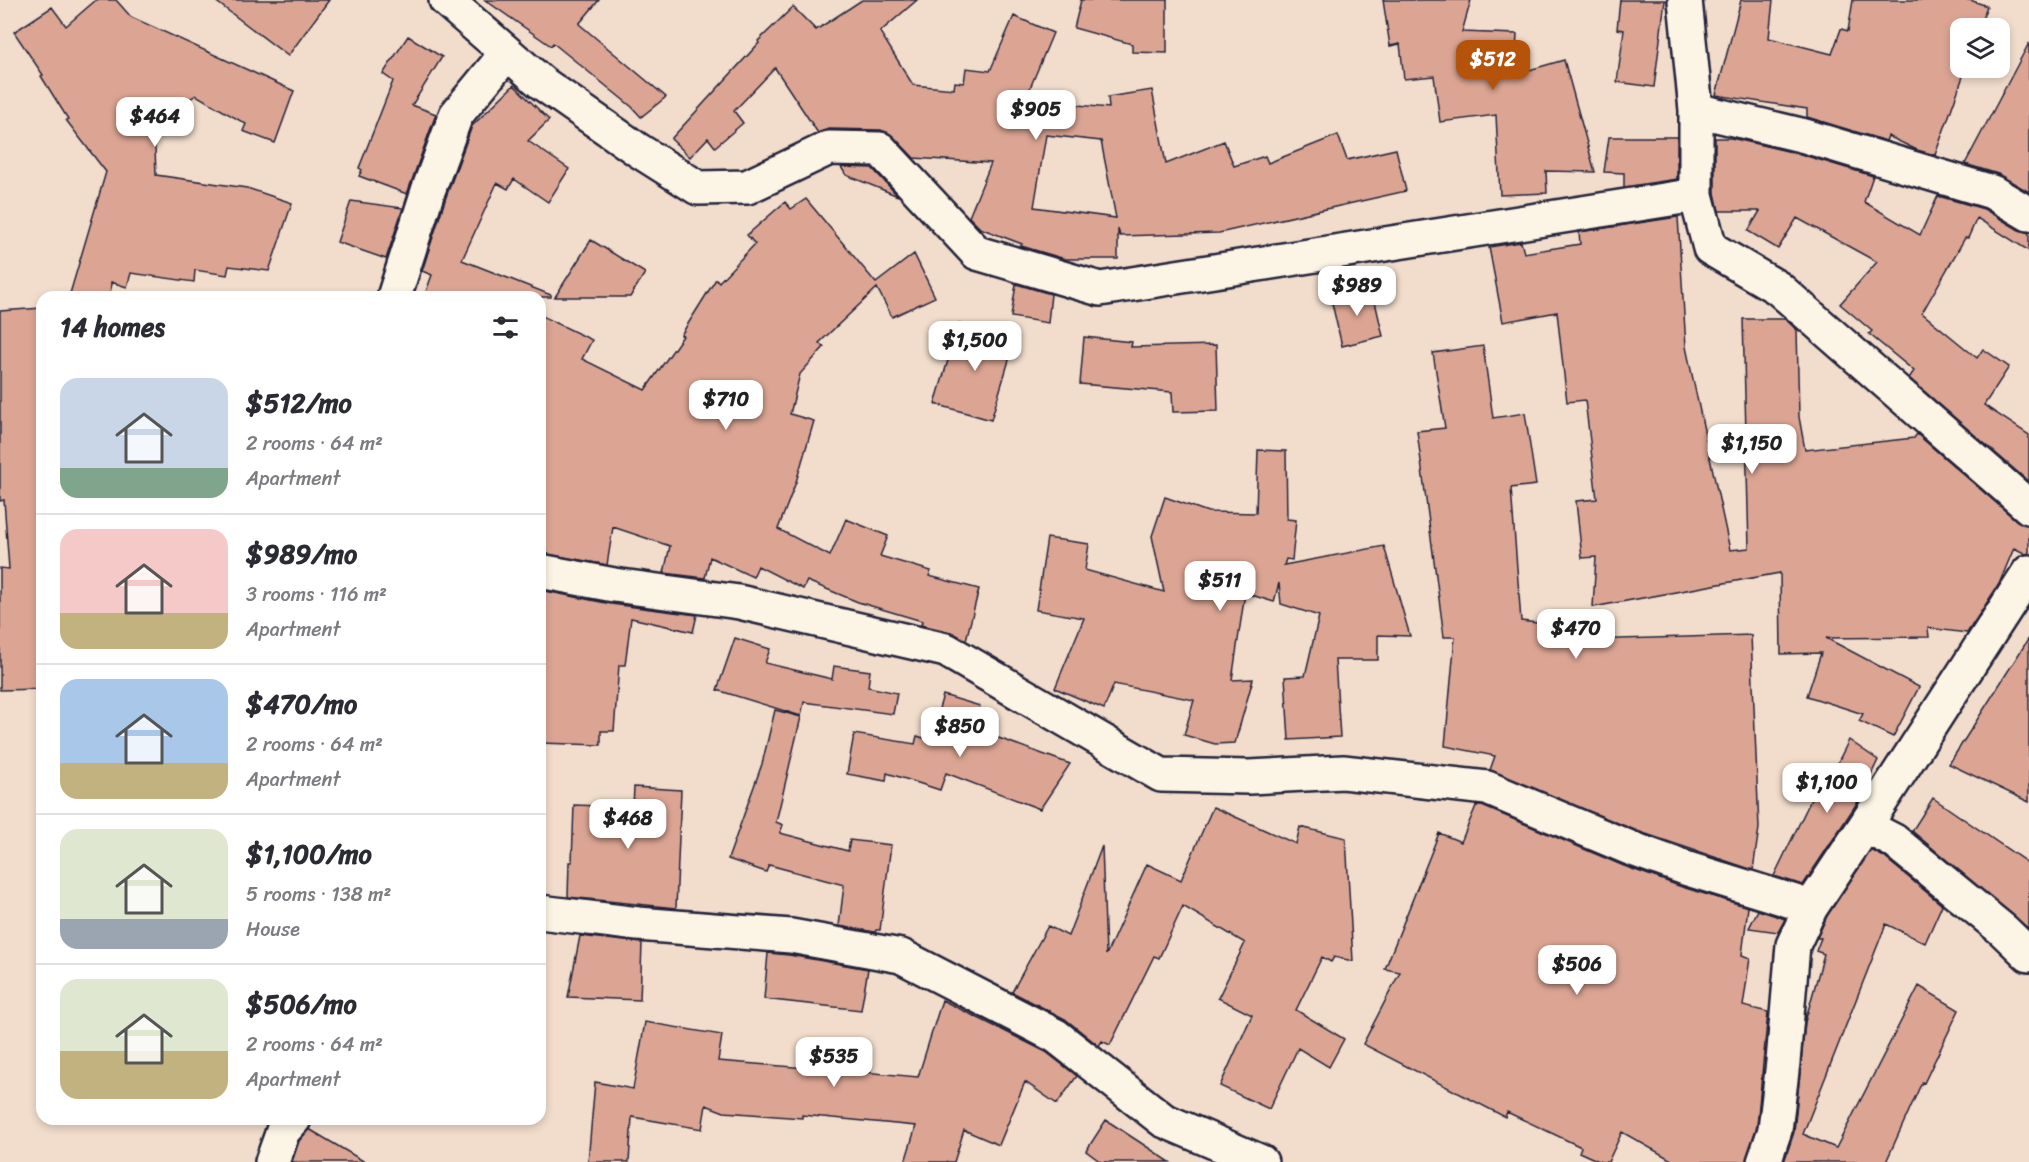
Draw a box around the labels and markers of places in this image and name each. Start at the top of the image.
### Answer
pin: $512 [1457,40,1529,91]
pin: $905 [1000,90,1072,141]
pin: $464 [119,97,191,148]
pin: $989 [1321,266,1393,317]
pin: $1,500 [926,321,1024,372]
pin: $710 [690,380,762,431]
pin: $1,150 [1703,424,1801,475]
pin: $511 [1184,561,1256,612]
pin: $470 [1540,609,1612,660]
pin: $850 [924,707,996,758]
pin: $1,100 [1778,763,1876,814]
pin: $468 [592,799,664,850]
pin: $506 [1541,945,1613,996]
pin: $535 [798,1037,870,1088]

